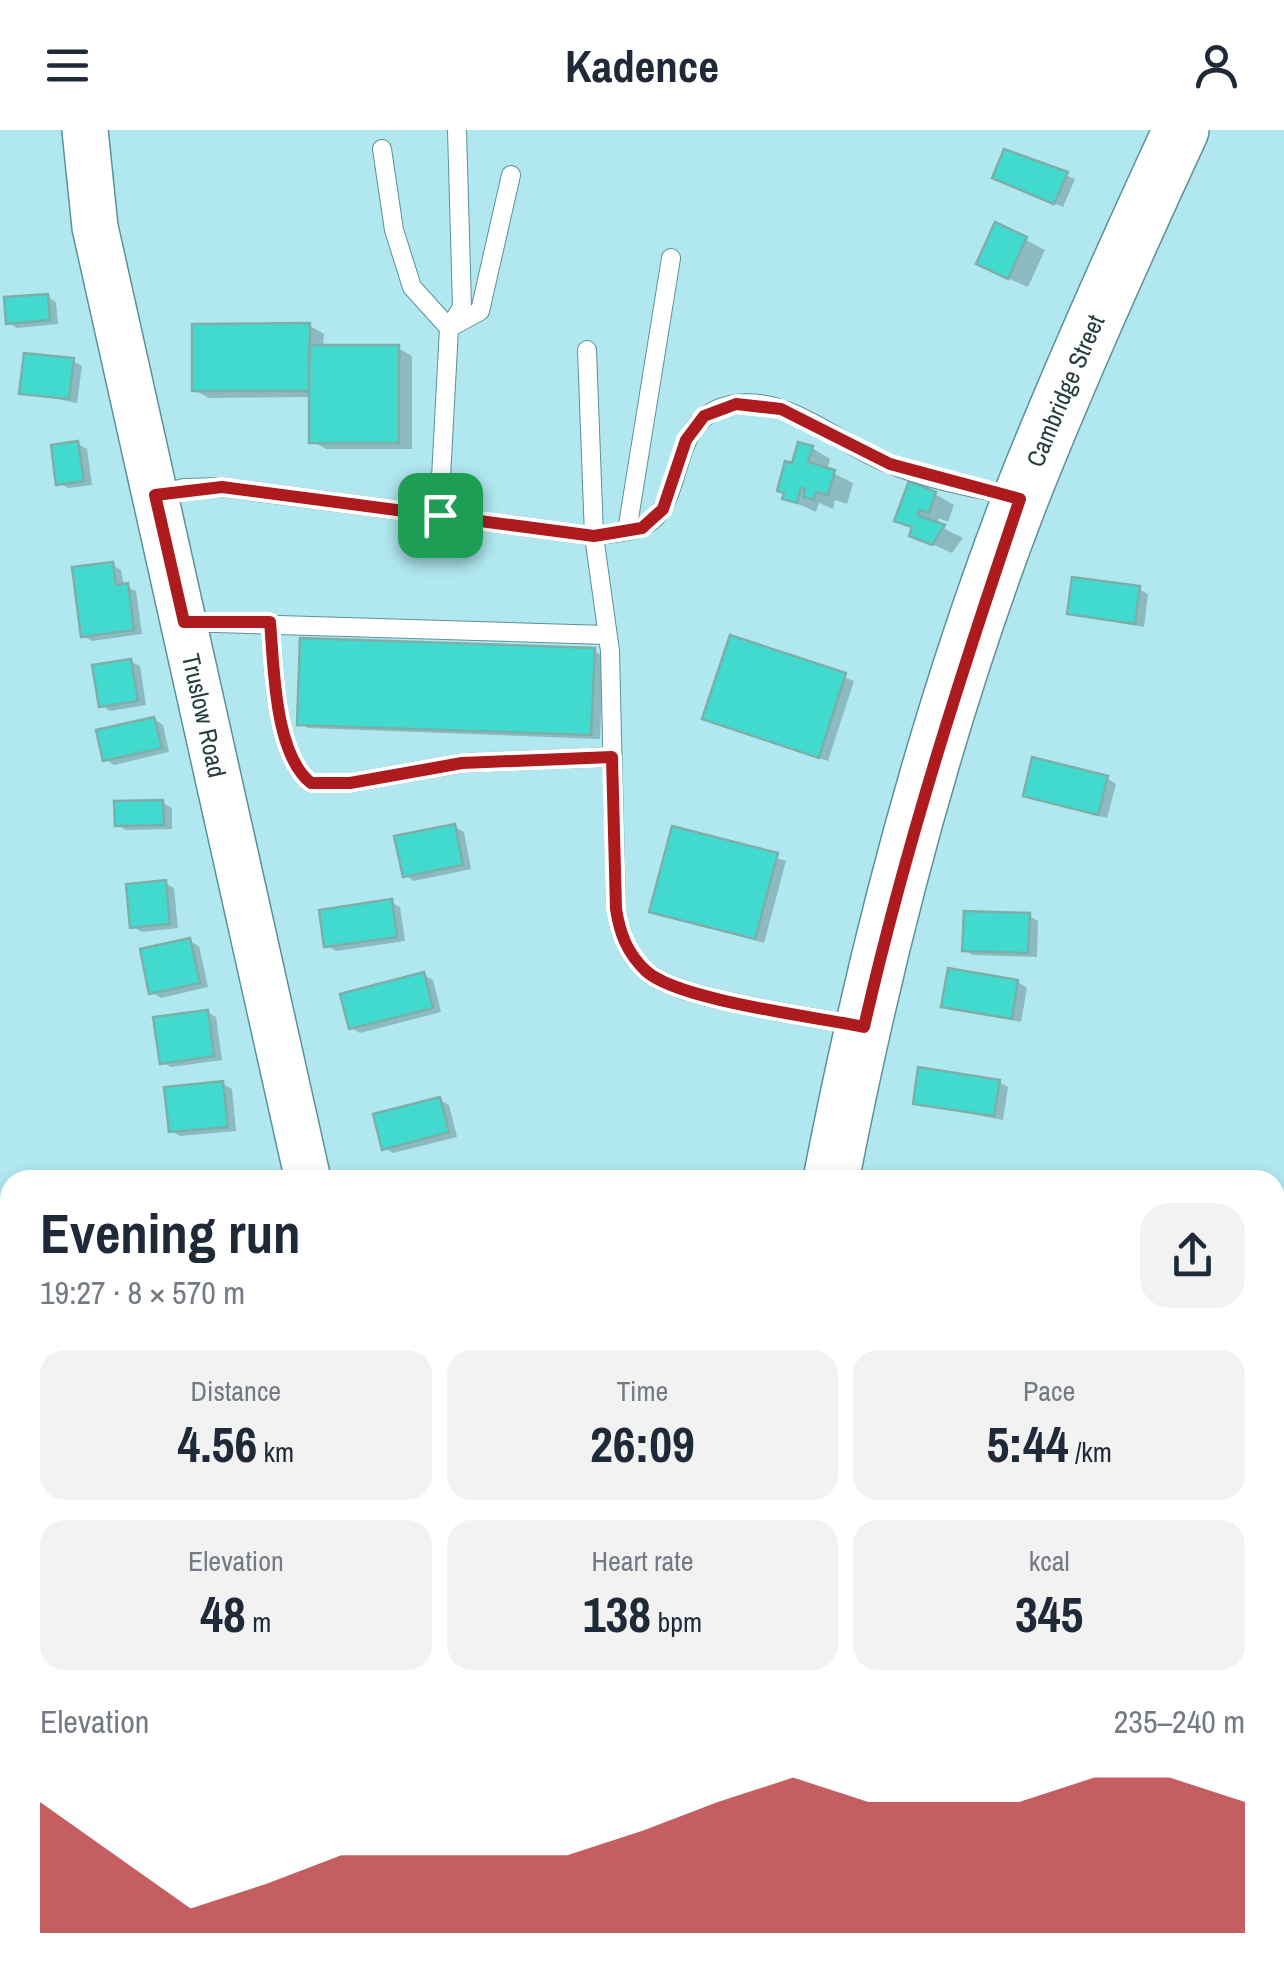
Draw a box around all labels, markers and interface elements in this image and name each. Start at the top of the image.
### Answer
text: Kadence [565,35,719,96]
icon: menu [40,38,95,93]
icon: person [1189,38,1244,93]
street label: Cambridge Street [1018,309,1112,472]
pin [398,473,483,558]
icon: arrive [413,488,468,543]
street label: Truslow Road [174,650,234,781]
text: Evening run [40,1196,301,1270]
button: share [1140,1203,1245,1308]
text: 19:27 · 8 × 570 m [40,1271,245,1314]
text: Distance [191,1372,281,1410]
text: Time [617,1372,668,1410]
text: Pace [1023,1372,1075,1410]
text: 4.56 [177,1410,257,1478]
text: 26:09 [590,1410,695,1478]
text: 5:44 [986,1410,1069,1478]
text: km [257,1433,294,1471]
text: /km [1069,1433,1112,1471]
text: Elevation [188,1542,284,1580]
text: Heart rate [591,1542,694,1580]
text: kcal [1029,1542,1070,1580]
text: 48 [200,1580,246,1648]
text: 138 [583,1580,651,1648]
text: 345 [1015,1580,1083,1648]
text: m [246,1603,271,1641]
text: bpm [651,1603,702,1641]
text: Elevation [40,1700,149,1743]
text: 235–240 m [1114,1700,1245,1743]

